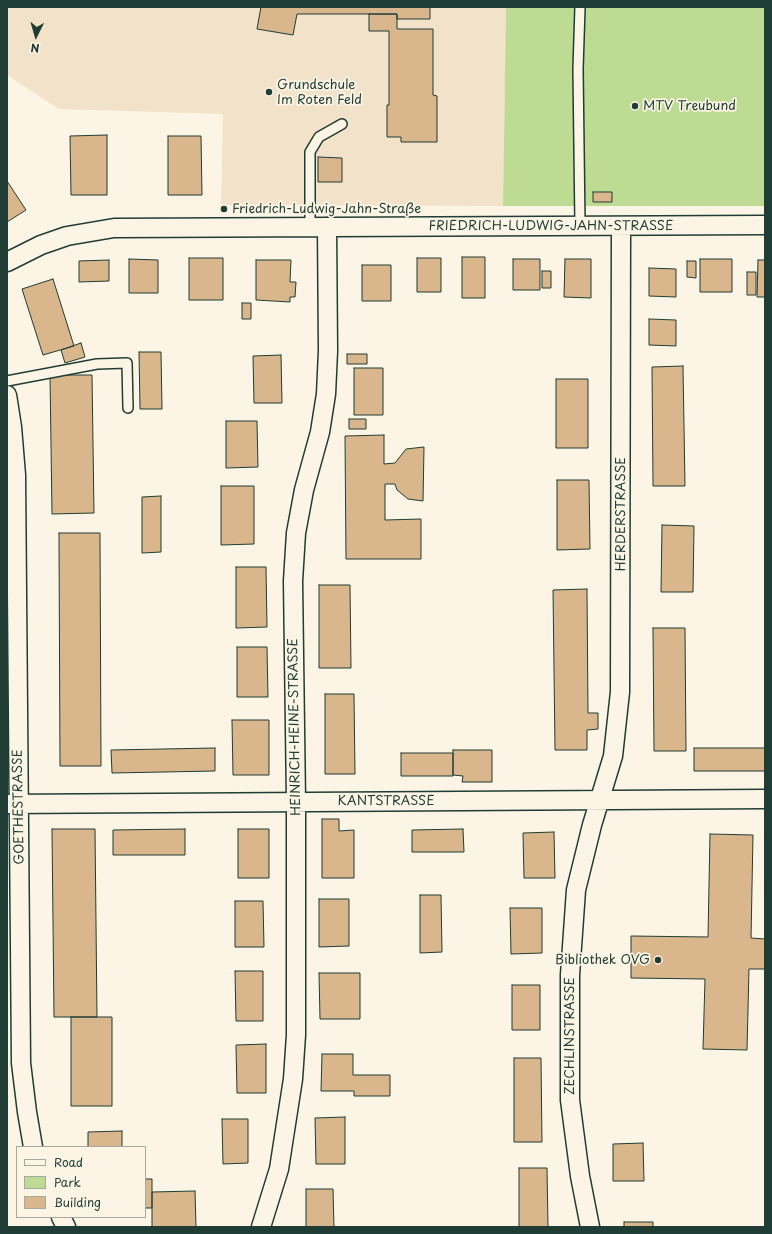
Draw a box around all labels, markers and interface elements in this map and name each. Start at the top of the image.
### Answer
north arrow [16,16,56,56]
text: N [30,40,40,57]
place label: Grundschule Im Roten Feld [277,77,362,108]
marker: Grundschule Im Roten Feld [264,87,274,97]
place label: MTV Treubund [643,98,736,114]
marker: MTV Treubund [630,101,640,111]
place label: Friedrich-Ludwig-Jahn-Straße [232,201,421,217]
marker: Friedrich-Ludwig-Jahn-Straße [219,204,229,214]
street label: FRIEDRICH-LUDWIG-JAHN-STRASSE [429,218,673,234]
street label: HERDERSTRASSE [613,457,629,571]
street label: HEINRICH-HEINE-STRASSE [286,638,304,816]
street label: GOETHESTRASSE [10,749,28,865]
street label: KANTSTRASSE [337,793,435,809]
place label: Bibliothek OVG [555,952,650,968]
marker: Bibliothek OVG [653,955,663,965]
street label: ZECHLINSTRASSE [562,977,578,1095]
legend [16,1146,146,1218]
text: Road [54,1153,83,1171]
text: Park [54,1173,81,1191]
text: Building [54,1193,101,1211]

